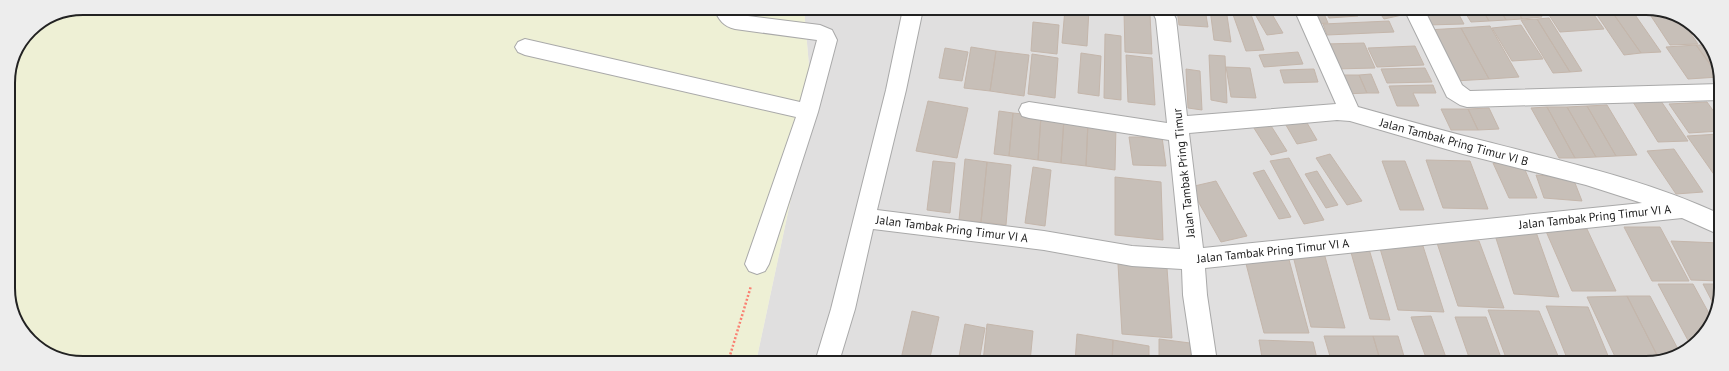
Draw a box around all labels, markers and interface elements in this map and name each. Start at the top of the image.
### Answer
street label: Jalan Tambak Pring Timur [1169,108,1198,239]
street label: Jalan Tambak Pring Timur VI B [1377,114,1530,169]
street label: Jalan Tambak Pring Timur VI A [1517,201,1672,232]
street label: Jalan Tambak Pring Timur VI A [874,212,1029,245]
street label: Jalan Tambak Pring Timur VI A [1195,235,1350,266]

